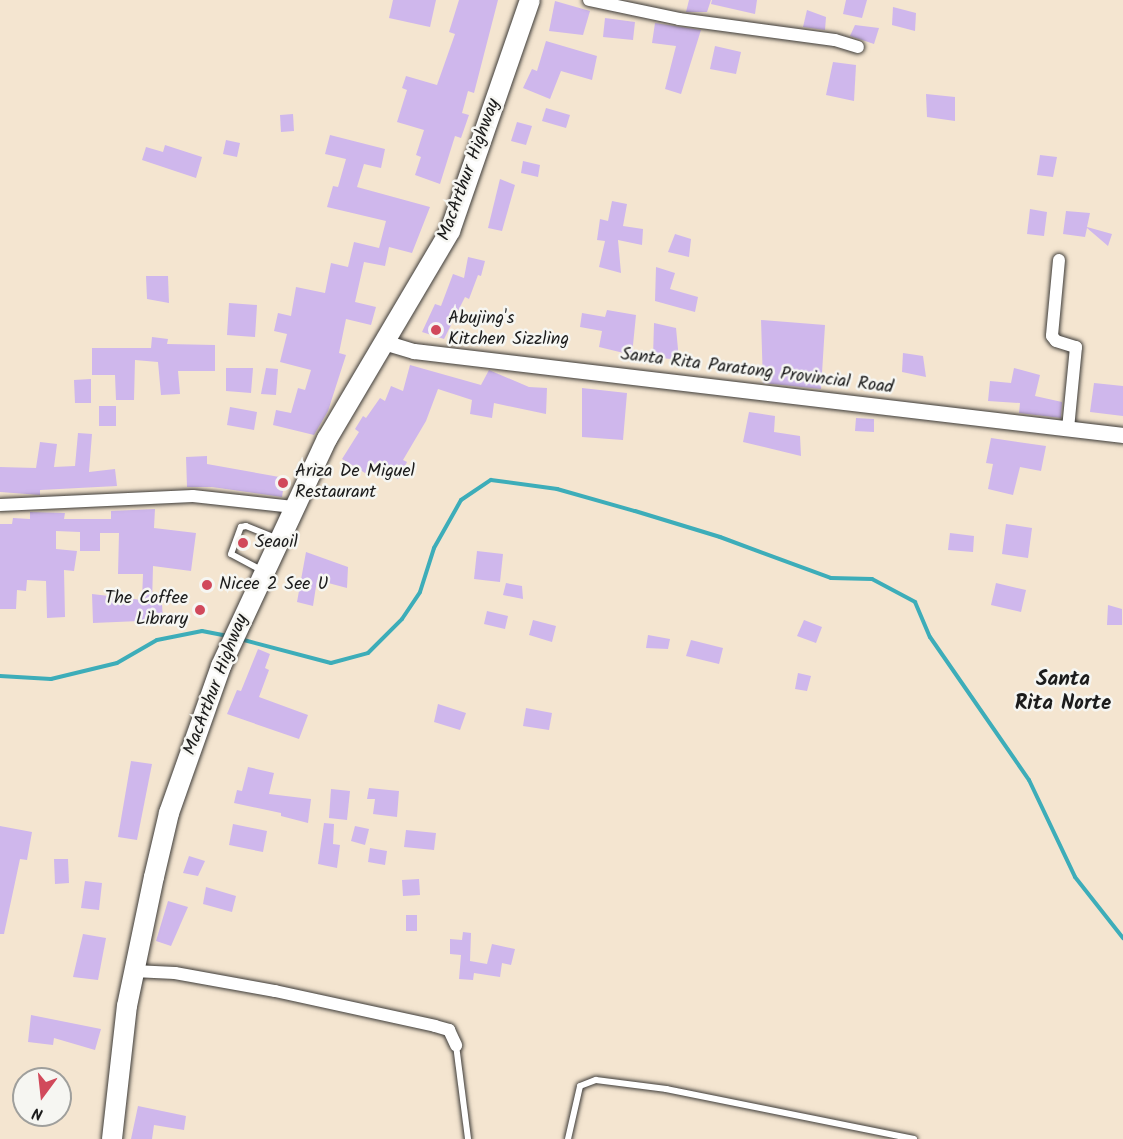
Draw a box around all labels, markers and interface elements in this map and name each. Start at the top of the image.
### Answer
street label: MacArthur Highway [434,96,506,244]
place label: Abujing's Kitchen Sizzling [448,309,569,352]
marker: Abujing's Kitchen Sizzling [429,323,443,337]
street label: Santa Rita Paratong Provincial Road [619,345,895,399]
place label: Ariza De Miguel Restaurant [295,462,415,504]
marker: Ariza De Miguel Restaurant [276,476,290,490]
place label: Seaoil [255,532,298,554]
marker: Seaoil [236,536,250,550]
place label: Nicee 2 See U [219,574,328,596]
marker: Nicee 2 See U [200,578,214,592]
place label: The Coffee Library [105,589,188,632]
marker: The Coffee Library [193,603,207,617]
street label: MacArthur Highway [180,611,254,759]
district label: Santa Rita Norte [1015,667,1111,717]
north arrow [12,1067,72,1127]
text: N [30,1100,46,1126]

